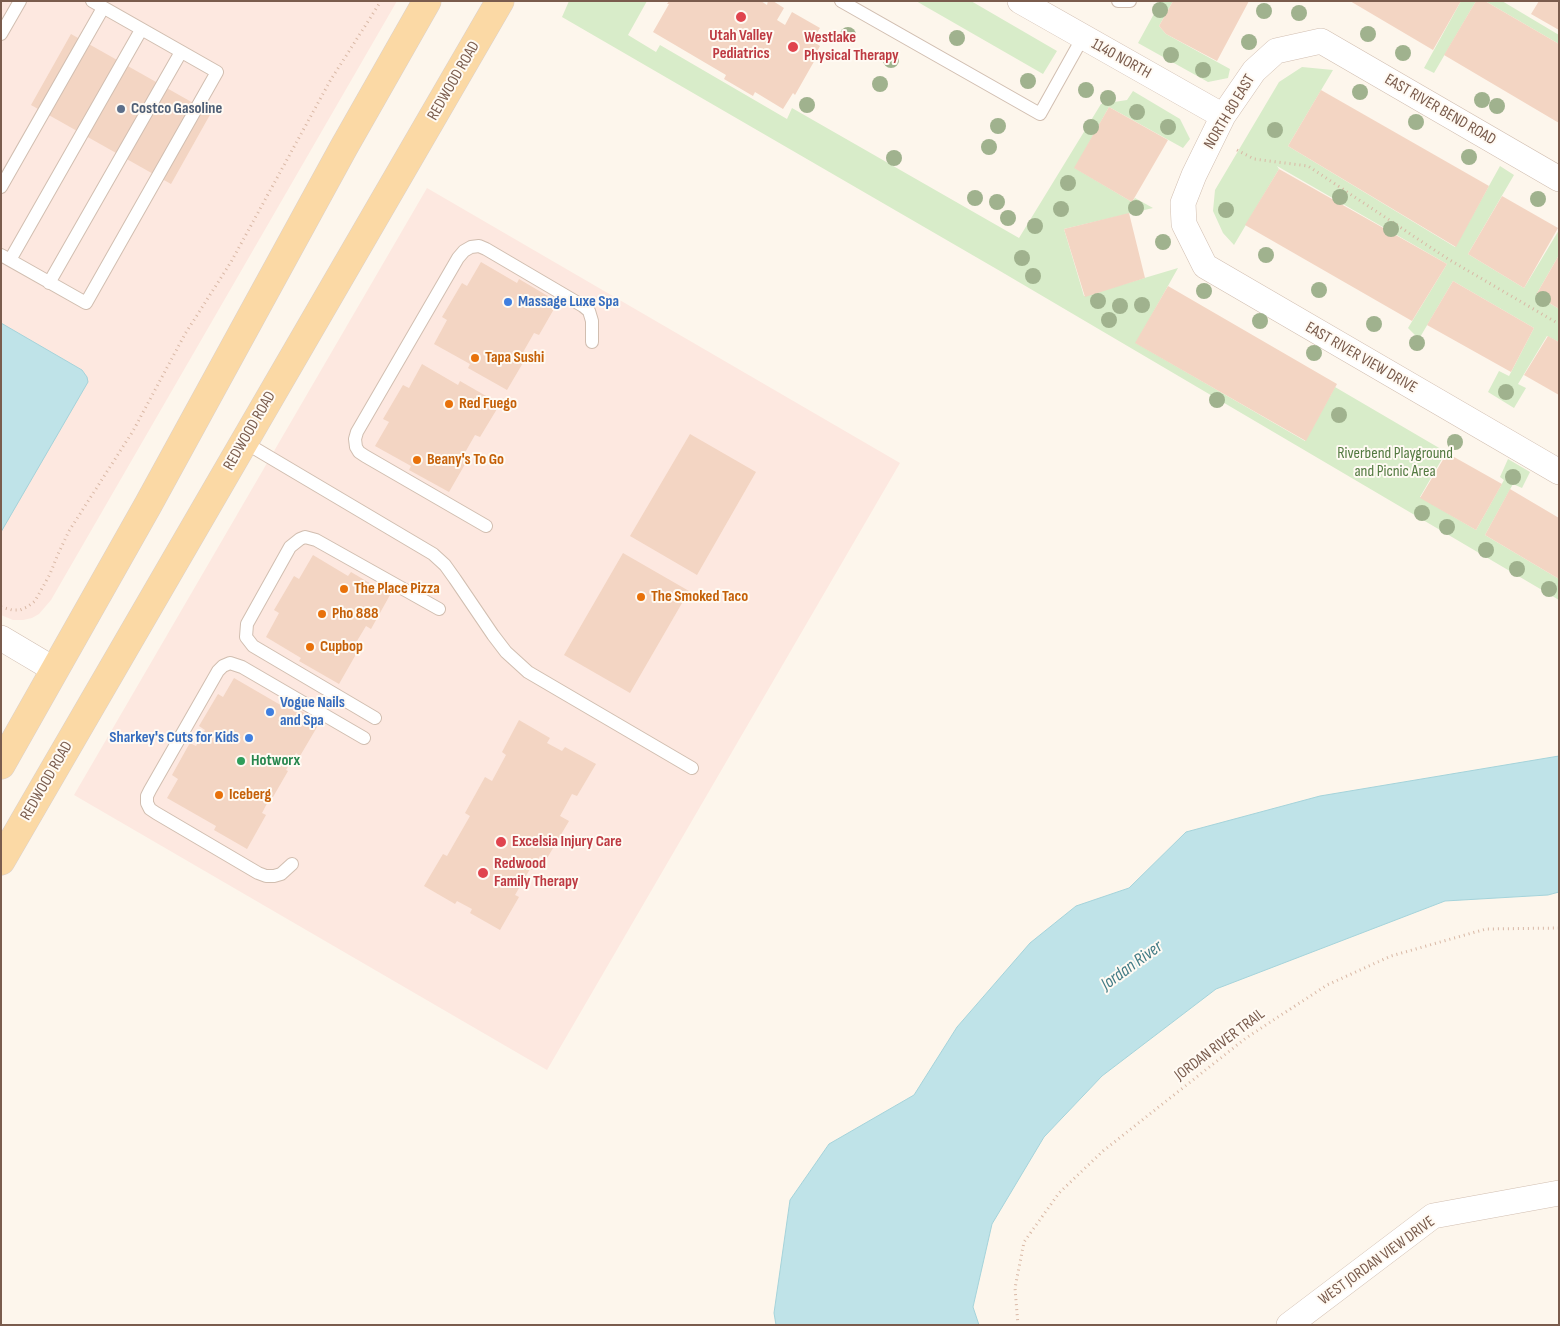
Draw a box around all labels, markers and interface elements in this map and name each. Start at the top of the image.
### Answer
marker: Utah Valley Pediatrics [734,10,748,24]
place label: Utah Valley Pediatrics [709,26,773,64]
place label: Westlake Physical Therapy [804,28,899,66]
street label: 1140 NORTH [1088,35,1154,83]
street label: REDWOOD ROAD [424,38,484,124]
marker: Westlake Physical Therapy [786,40,800,54]
street label: EAST RIVER BEND ROAD [1381,70,1499,150]
street label: NORTH 80 EAST [1200,71,1260,153]
place label: Costco Gasoline [131,99,222,119]
marker: Costco Gasoline [115,103,127,115]
place label: Massage Luxe Spa [518,292,619,312]
marker: Massage Luxe Spa [502,296,514,308]
street label: EAST RIVER VIEW DRIVE [1302,318,1420,398]
place label: Tapa Sushi [485,348,544,368]
marker: Tapa Sushi [469,352,481,364]
street label: REDWOOD ROAD [220,388,280,474]
place label: Red Fuego [459,394,517,414]
marker: Red Fuego [443,398,455,410]
park label: Riverbend Playground and Picnic Area [1337,444,1453,482]
place label: Beany's To Go [427,450,504,470]
marker: Beany's To Go [411,454,423,466]
place label: The Place Pizza [354,579,440,599]
marker: The Place Pizza [338,583,350,595]
place label: The Smoked Taco [651,587,748,607]
marker: The Smoked Taco [635,591,647,603]
place label: Pho 888 [332,604,379,624]
marker: Pho 888 [316,608,328,620]
place label: Cupbop [320,637,363,657]
marker: Cupbop [304,641,316,653]
place label: Vogue Nails and Spa [280,693,345,731]
marker: Vogue Nails and Spa [264,706,276,718]
place label: Sharkey's Cuts for Kids [109,728,239,748]
marker: Sharkey's Cuts for Kids [243,732,255,744]
street label: REDWOOD ROAD [17,738,77,824]
place label: Hotworx [251,751,300,771]
marker: Hotworx [235,755,247,767]
place label: Iceberg [229,785,271,805]
marker: Iceberg [213,789,225,801]
place label: Excelsia Injury Care [512,832,622,852]
marker: Excelsia Injury Care [494,835,508,849]
place label: Redwood Family Therapy [494,854,578,892]
marker: Redwood Family Therapy [476,866,490,880]
water label: Jordan River [1097,936,1167,996]
street label: JORDAN RIVER TRAIL [1171,1005,1269,1085]
street label: WEST JORDAN VIEW DRIVE [1315,1212,1439,1310]

